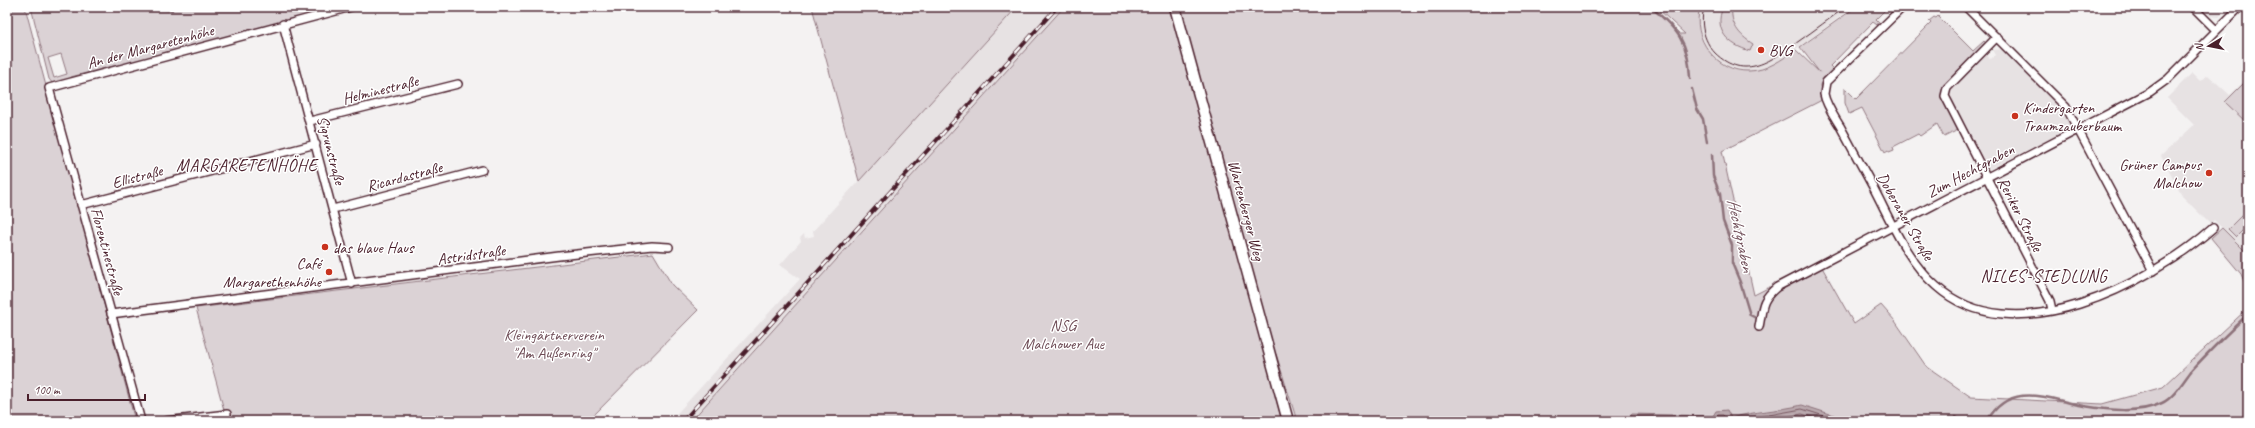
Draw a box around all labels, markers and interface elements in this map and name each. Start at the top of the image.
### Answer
street label: An der Margaretenhöhe [85,20,217,73]
north arrow [2189,26,2229,66]
place label: BVG [1769,41,1794,61]
text: N [2191,41,2207,52]
marker: BVG [1756,45,1766,55]
street label: Helminestraße [340,70,422,109]
place label: Kindergarten Traumzauberbaum [2023,98,2123,136]
marker: Kindergarten Traumzauberbaum [2010,111,2020,121]
street label: Sigrunstraße [312,114,350,189]
street label: Zum Hechtgraben [1923,139,2018,202]
district label: MARGARETENHÖHE [176,155,319,176]
place label: Grüner Campus Malchow [2119,155,2203,193]
street label: Ricardastraße [364,157,446,197]
street label: Wartenberger Weg [1223,158,1269,264]
street label: Ellistraße [110,160,166,193]
marker: Grüner Campus Malchow [2204,168,2214,178]
street label: Doberaner Straße [1872,169,1939,266]
street label: Reriker Straße [1993,174,2048,257]
water label: Hechtgraben [1723,197,1759,275]
street label: Florentinestraße [86,206,129,299]
place label: das blaue Haus [333,238,415,258]
street label: Astridstraße [436,240,508,270]
marker: das blaue Haus [320,242,330,252]
place label: Café Margarethenhöhe [223,254,324,292]
district label: NILES-SIEDLUNG [1980,266,2108,287]
marker: Café Margarethenhöhe [324,267,334,277]
park label: NSG Malchower Aue [1022,316,1106,354]
park label: Kleingärtnerverein "Am Außenring" [504,325,605,363]
scale bar [28,376,145,402]
text: 100 m [34,382,61,398]

